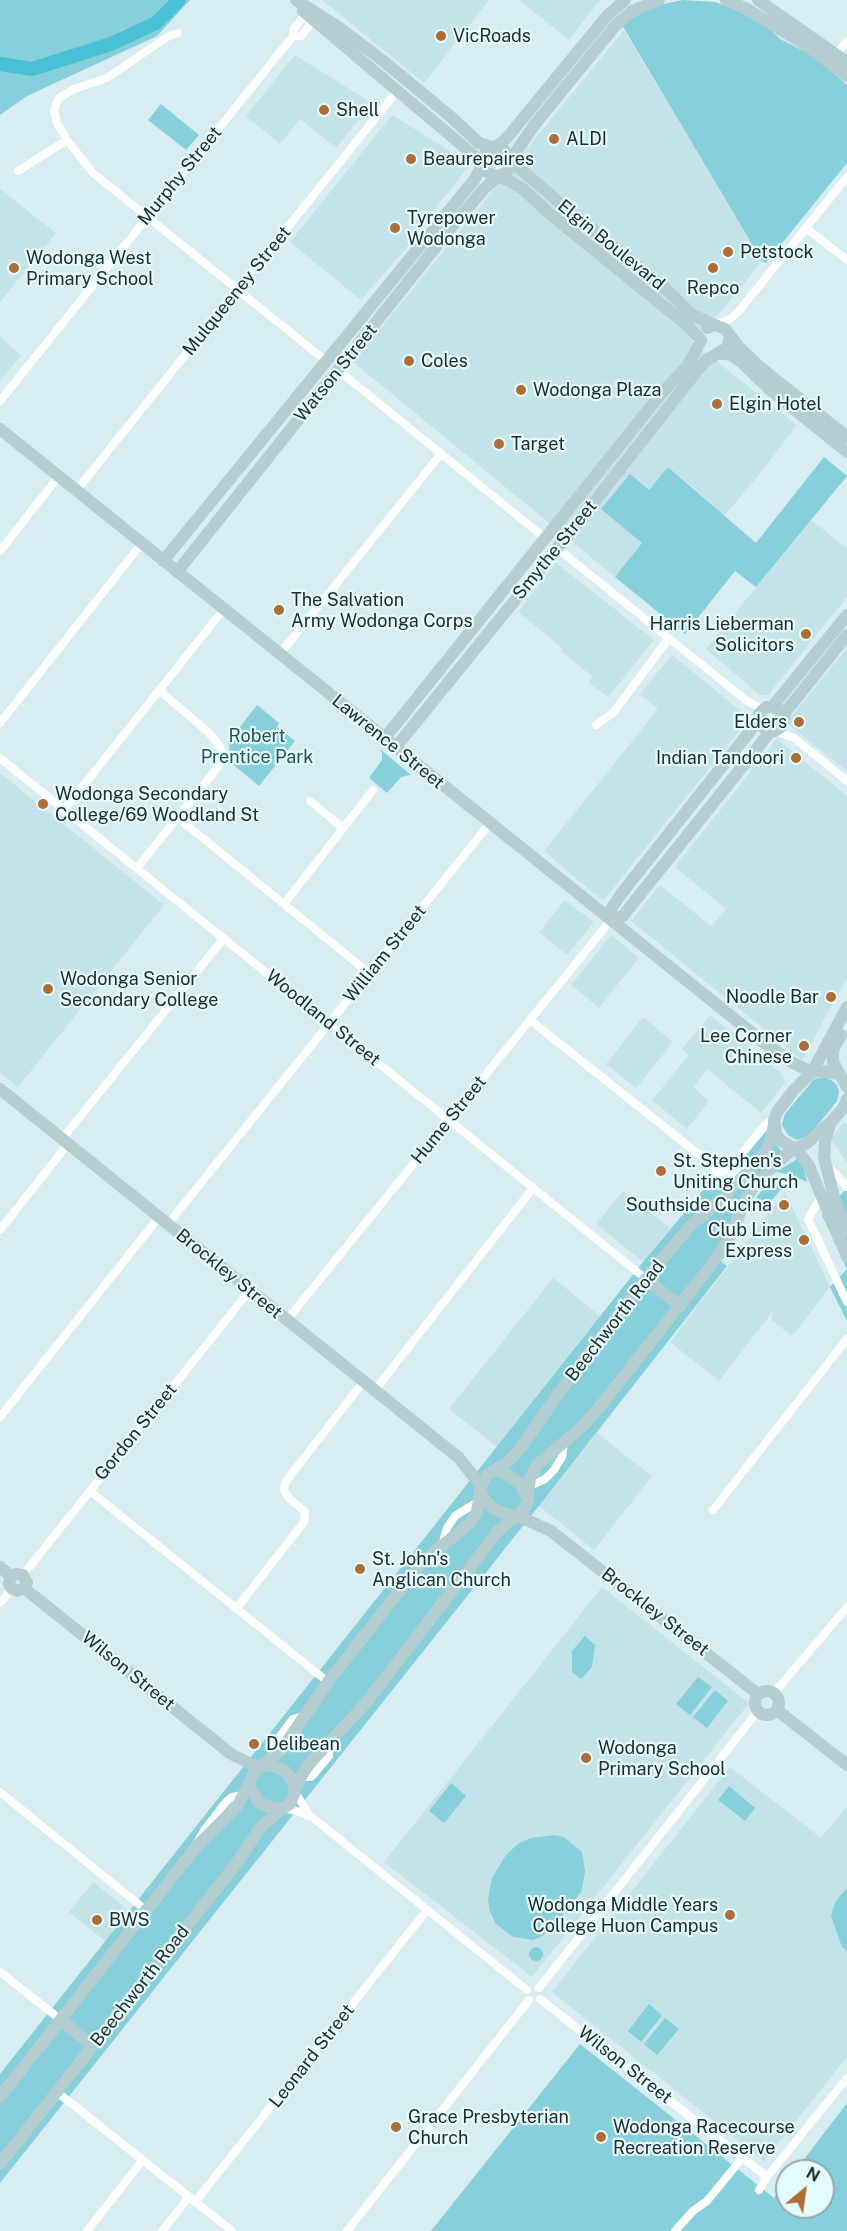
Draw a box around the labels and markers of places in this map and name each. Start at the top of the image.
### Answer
place label: VicRoads [453,25,531,47]
marker: VicRoads [434,29,448,43]
place label: Shell [336,99,379,121]
marker: Shell [317,103,331,117]
place label: ALDI [566,128,607,150]
marker: ALDI [547,132,561,146]
place label: Beaurepaires [423,148,534,170]
marker: Beaurepaires [404,152,418,166]
place label: Tyrepower Wodonga [407,207,495,250]
marker: Tyrepower Wodonga [388,221,402,235]
place label: Petstock [740,241,814,263]
marker: Petstock [721,245,735,259]
place label: Wodonga West Primary School [26,247,154,290]
marker: Wodonga West Primary School [7,261,21,275]
marker: Repco [706,261,720,275]
place label: Repco [687,277,739,299]
place label: Coles [421,350,468,372]
marker: Coles [402,354,416,368]
place label: Wodonga Plaza [533,379,662,401]
marker: Wodonga Plaza [514,383,528,397]
place label: Elgin Hotel [729,393,822,415]
marker: Elgin Hotel [710,397,724,411]
place label: Target [511,433,565,455]
marker: Target [492,437,506,451]
place label: The Salvation Army Wodonga Corps [291,589,473,632]
marker: The Salvation Army Wodonga Corps [272,603,286,617]
place label: Harris Lieberman Solicitors [649,613,794,656]
marker: Harris Lieberman Solicitors [799,627,813,641]
place label: Elders [734,711,787,733]
marker: Elders [792,715,806,729]
place label: Indian Tandoori [656,747,784,769]
marker: Indian Tandoori [789,751,803,765]
place label: Wodonga Secondary College/69 Woodland St [55,783,259,826]
marker: Wodonga Secondary College/69 Woodland St [36,797,50,811]
place label: Wodonga Senior Secondary College [60,968,218,1010]
marker: Wodonga Senior Secondary College [41,982,55,996]
place label: Noodle Bar [726,986,819,1008]
marker: Noodle Bar [824,990,838,1004]
place label: Lee Corner Chinese [700,1025,792,1068]
marker: Lee Corner Chinese [797,1039,811,1053]
place label: St. Stephen's Uniting Church [673,1150,798,1192]
marker: St. Stephen's Uniting Church [654,1164,668,1178]
place label: Southside Cucina [626,1194,772,1216]
marker: Southside Cucina [777,1198,791,1212]
place label: Club Lime Express [708,1219,792,1262]
marker: Club Lime Express [797,1233,811,1247]
place label: St. John's Anglican Church [372,1548,511,1590]
marker: St. John's Anglican Church [353,1562,367,1576]
place label: Delibean [266,1733,340,1755]
marker: Delibean [247,1737,261,1751]
place label: Wodonga Primary School [598,1737,726,1780]
marker: Wodonga Primary School [579,1751,593,1765]
place label: Wodonga Middle Years College Huon Campus [527,1894,718,1936]
marker: Wodonga Middle Years College Huon Campus [723,1908,737,1922]
place label: BWS [109,1909,150,1931]
marker: BWS [90,1913,104,1927]
place label: Grace Presbyterian Church [408,2106,569,2148]
place label: Wodonga Racecourse Recreation Reserve [613,2116,795,2158]
marker: Grace Presbyterian Church [389,2120,403,2134]
marker: Wodonga Racecourse Recreation Reserve [594,2130,608,2144]

